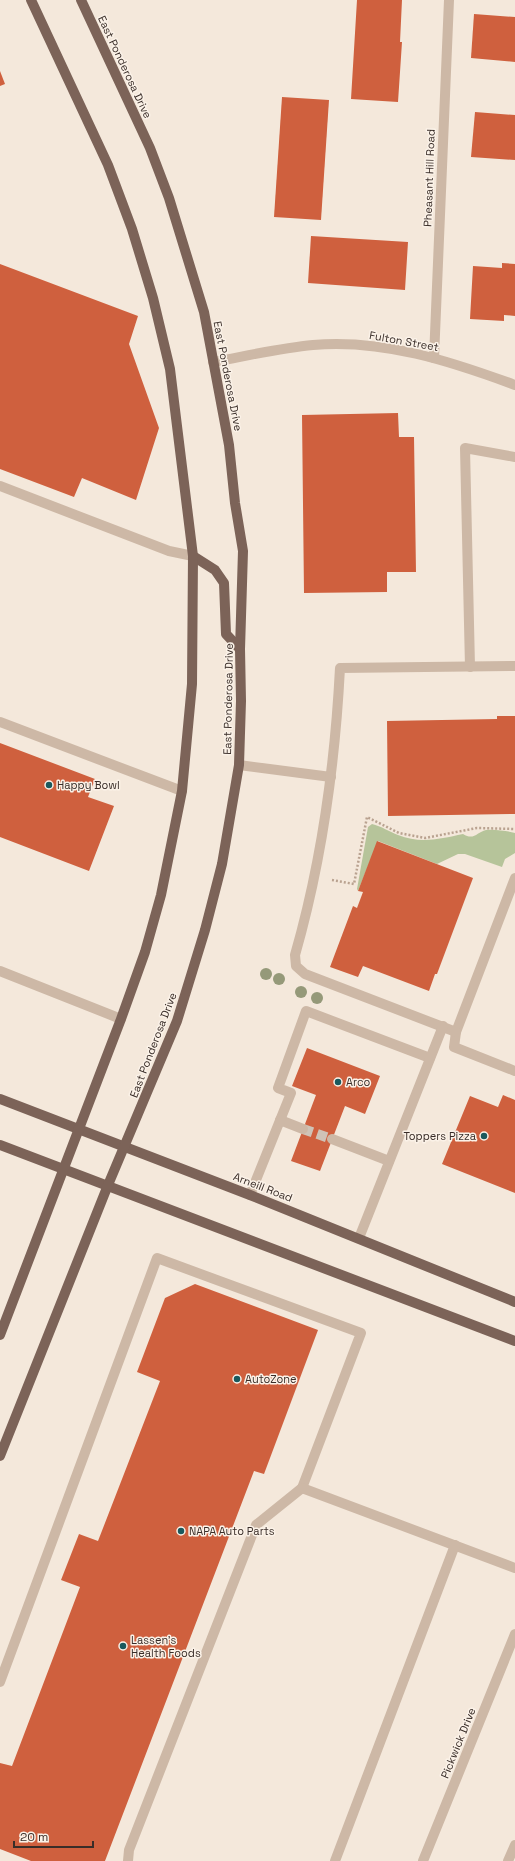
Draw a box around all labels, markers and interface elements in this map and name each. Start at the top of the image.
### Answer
street label: East Ponderosa Drive [95,13,155,121]
street label: Pheasant Hill Road [420,129,438,227]
street label: East Ponderosa Drive [210,320,246,432]
street label: Fulton Street [368,328,440,354]
street label: East Ponderosa Drive [220,643,236,755]
place label: Happy Bowl [57,778,120,792]
marker: Happy Bowl [44,780,54,790]
street label: East Ponderosa Drive [126,990,180,1100]
place label: Arco [346,1075,370,1089]
marker: Arco [333,1077,343,1087]
place label: Toppers Pizza [403,1129,477,1143]
marker: Toppers Pizza [479,1131,489,1141]
street label: Arneill Road [231,1169,295,1205]
place label: AutoZone [245,1372,297,1386]
marker: AutoZone [232,1374,242,1384]
place label: NAPA Auto Parts [189,1524,275,1538]
marker: NAPA Auto Parts [176,1526,186,1536]
place label: Lassen's Health Foods [131,1633,201,1660]
marker: Lassen's Health Foods [118,1641,128,1651]
street label: Pickwick Drive [437,1706,479,1780]
scale bar [14,1823,93,1849]
text: 20 m [20,1829,48,1845]

